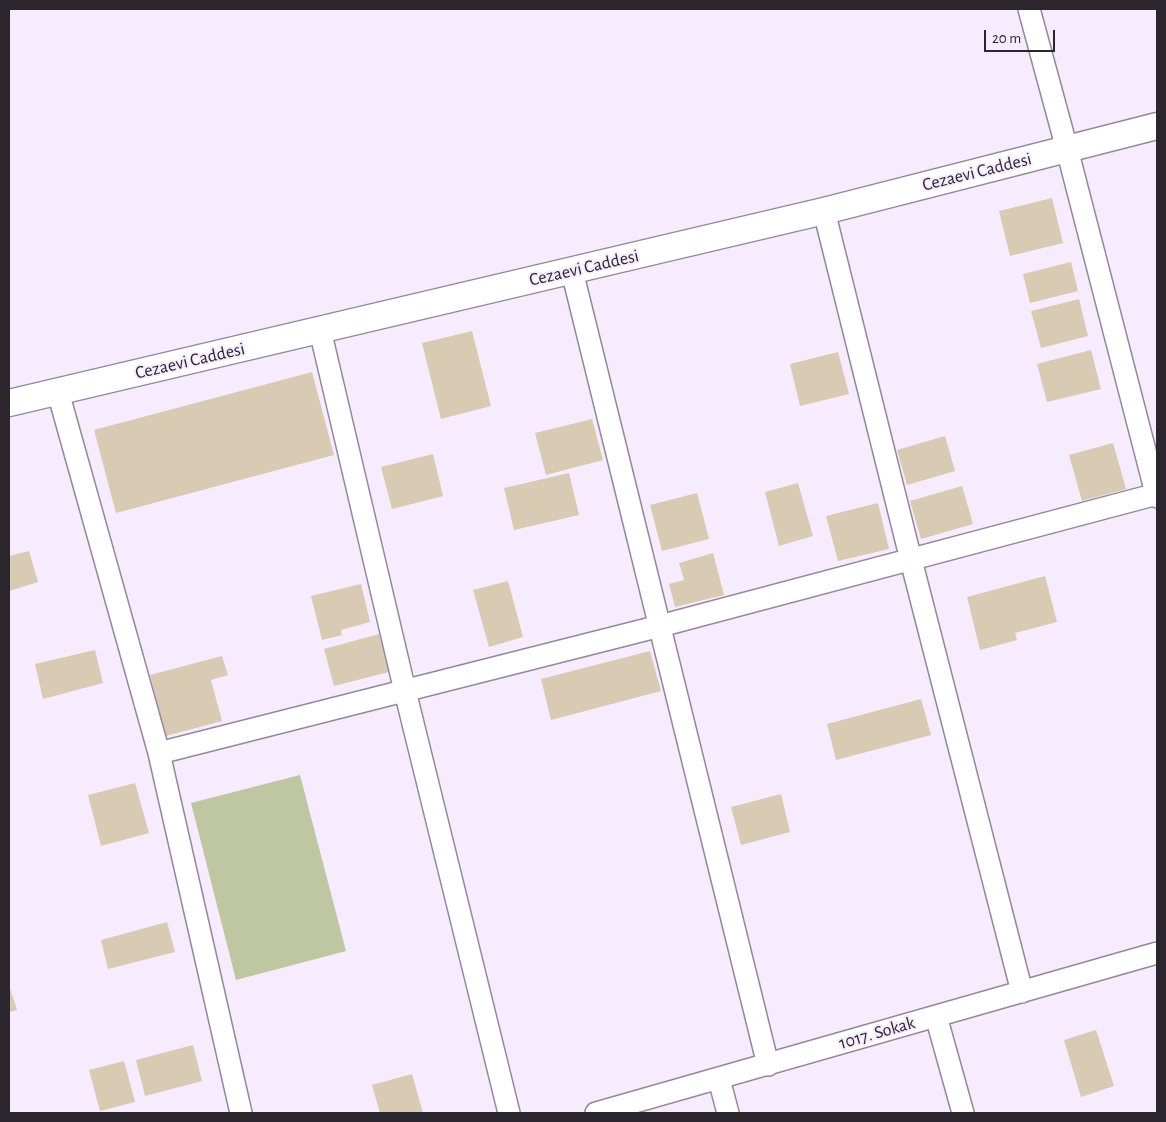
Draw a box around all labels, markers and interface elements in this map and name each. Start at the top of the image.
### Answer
scale bar [986,20,1057,52]
text: 20 m [992,31,1021,46]
street label: Cezaevi Caddesi [920,148,1034,196]
street label: Cezaevi Caddesi [527,245,641,291]
street label: Cezaevi Caddesi [133,338,247,384]
street label: 1017. Sokak [837,1012,917,1054]

